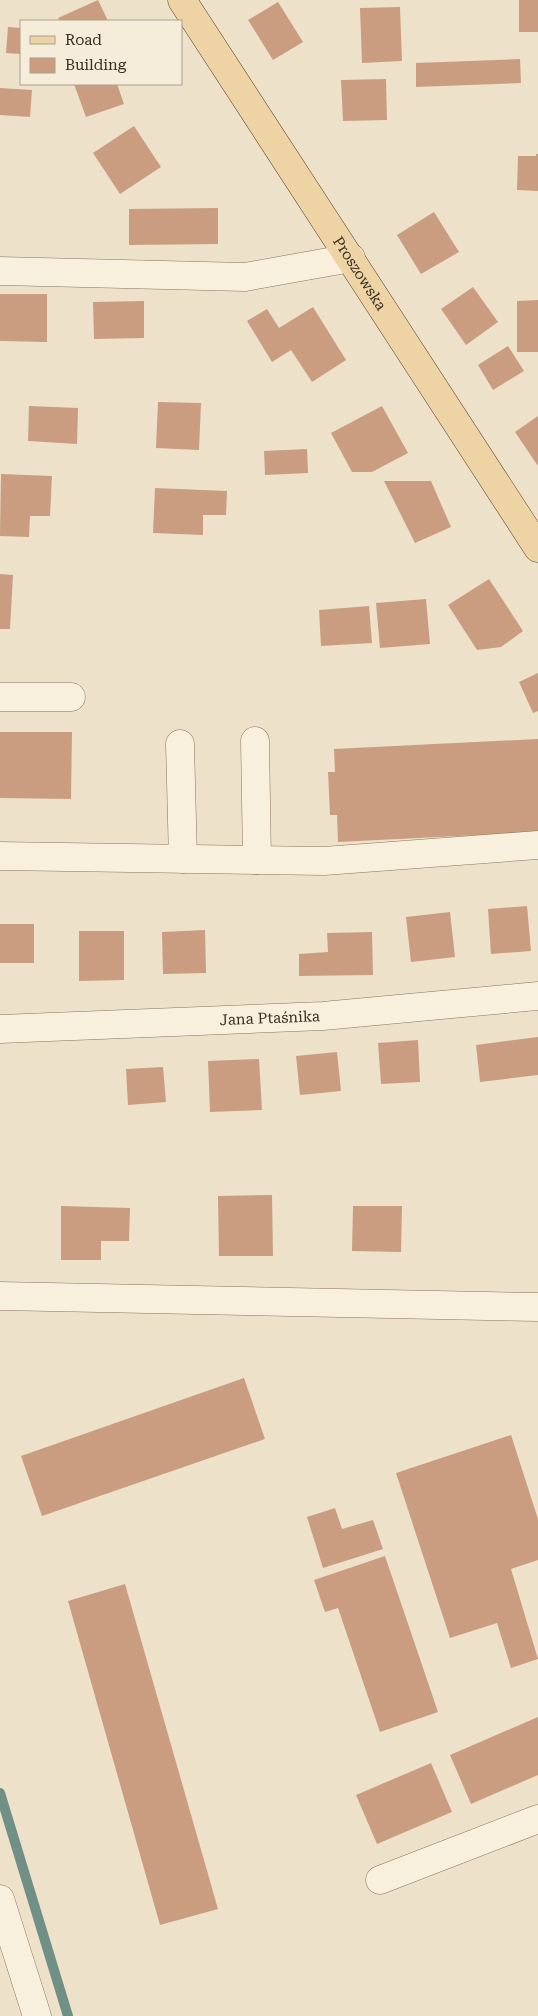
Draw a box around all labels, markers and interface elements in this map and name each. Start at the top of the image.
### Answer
legend [20,20,182,85]
text: Road [65,31,102,49]
text: Building [65,56,127,74]
street label: Proszowska [329,233,390,314]
street label: Jana Ptaśnika [219,1007,320,1029]

